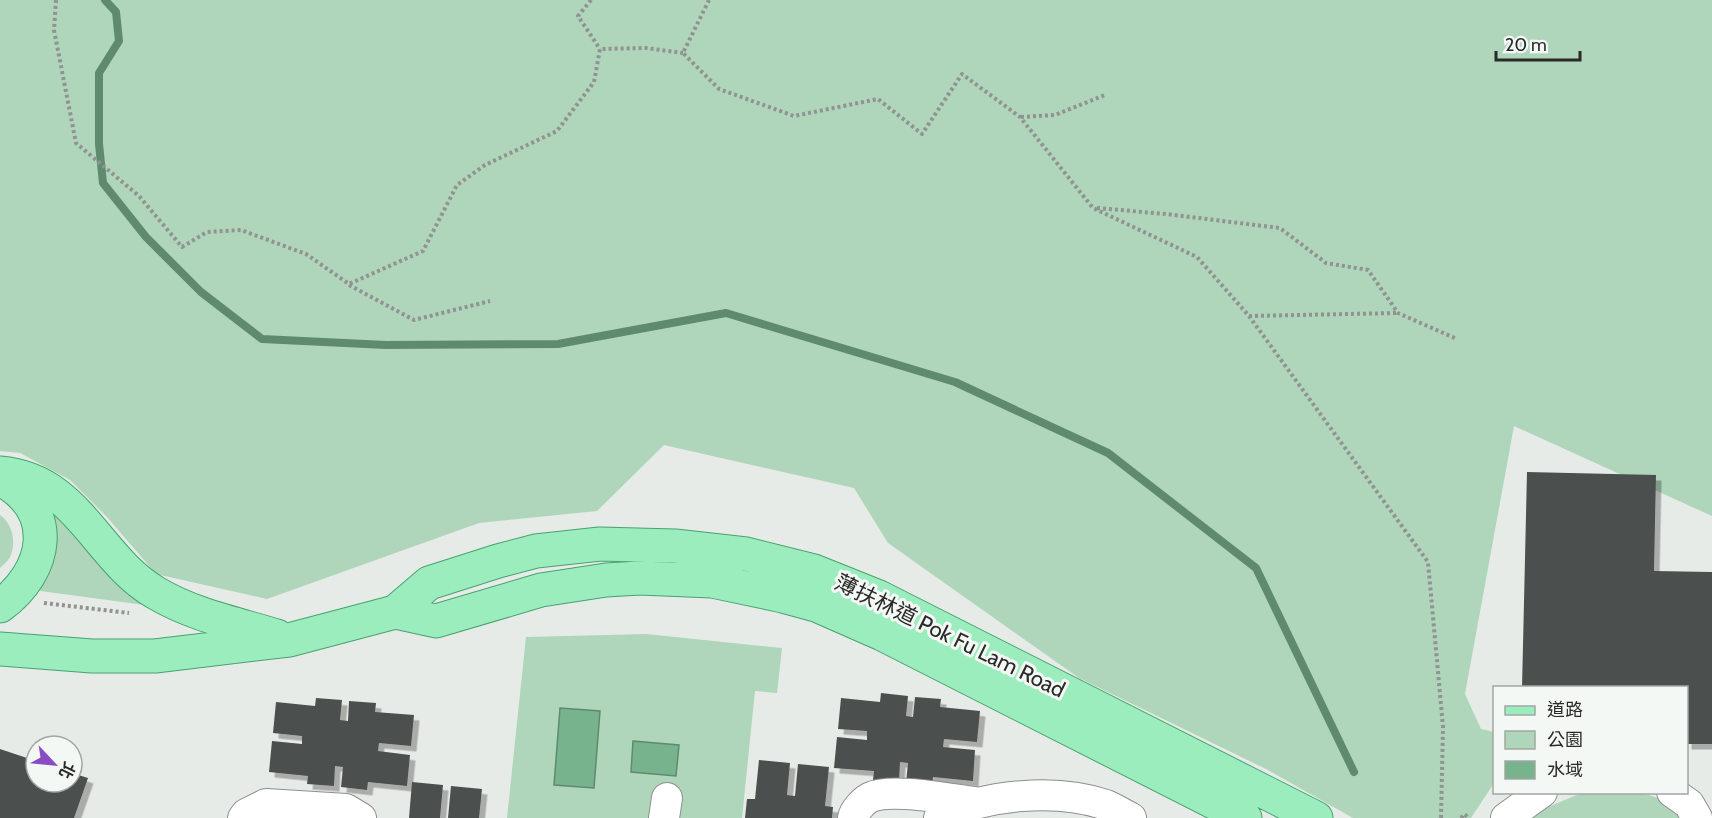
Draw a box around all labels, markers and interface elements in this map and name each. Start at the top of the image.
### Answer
scale bar [1496,24,1580,62]
text: 20 m [1505,34,1547,56]
street label: 薄扶林道 Pok Fu Lam Road [830,568,1070,704]
legend [1493,686,1688,794]
text: 道路 [1547,699,1583,721]
text: 公園 [1547,729,1583,751]
north arrow [24,734,84,794]
text: 北 [55,759,79,782]
text: 水域 [1547,759,1583,781]

